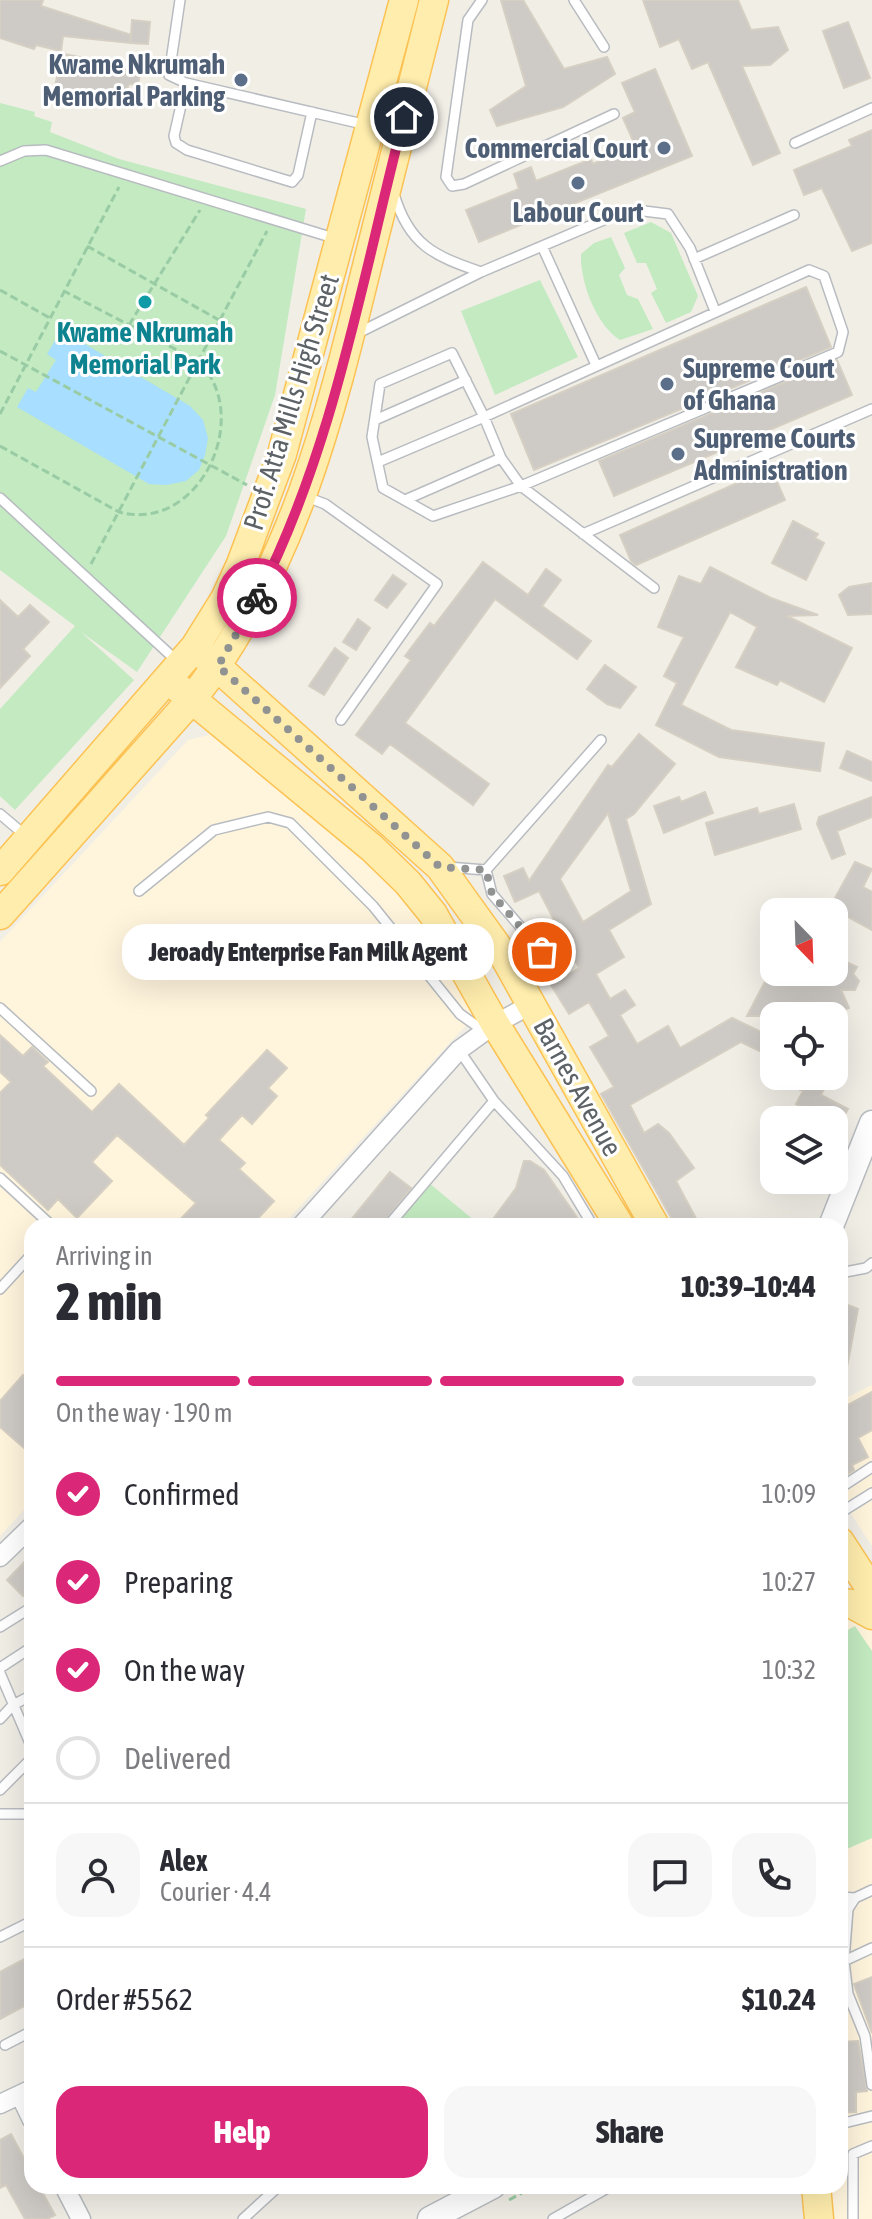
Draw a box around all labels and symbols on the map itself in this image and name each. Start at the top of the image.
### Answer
place label: Kwame Nkrumah Memorial Parking [43,48,226,112]
marker: Kwame Nkrumah Memorial Parking [232,71,250,89]
pin [370,83,438,151]
place label: Commercial Court [465,132,648,164]
marker: Commercial Court [655,139,673,157]
marker: Labour Court [569,174,587,192]
place label: Labour Court [512,196,644,228]
street label: Prof. Atta Mills High Street [237,270,345,534]
marker: Kwame Nkrumah Memorial Park [136,293,154,311]
place label: Kwame Nkrumah Memorial Park [57,316,233,380]
place label: Supreme Court of Ghana [683,352,835,416]
marker: Supreme Court of Ghana [658,375,676,393]
place label: Supreme Courts Administration [693,422,856,486]
marker: Supreme Courts Administration [669,445,687,463]
courier [217,558,297,638]
north arrow [760,898,848,986]
pin [508,918,576,986]
callout: Jeroady Enterprise Fan Milk Agent [122,924,494,980]
street label: Barnes Avenue [527,1013,629,1161]

